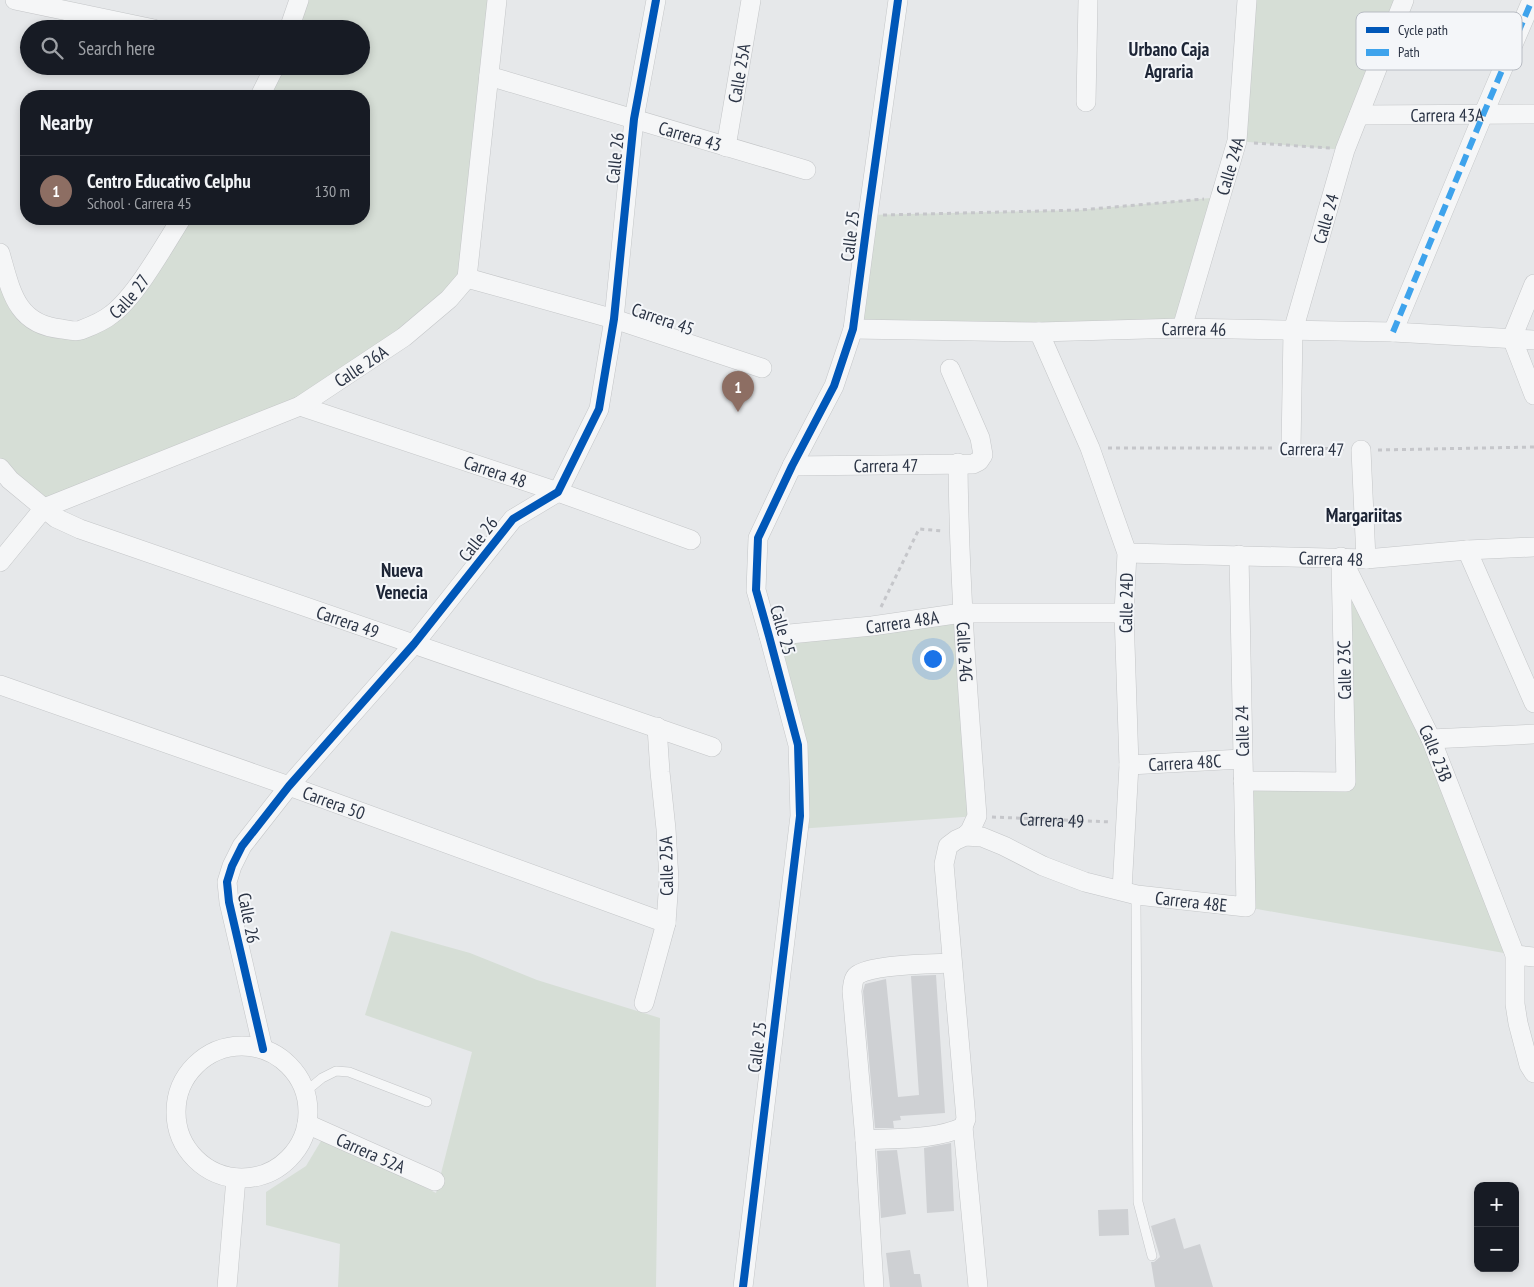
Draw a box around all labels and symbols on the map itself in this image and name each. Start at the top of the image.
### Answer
legend [1356,12,1522,70]
text: Cycle path [1398,21,1448,39]
district label: Urbano Caja Agraria [1129,37,1210,83]
street label: Calle 25A [722,41,755,104]
text: Path [1398,43,1420,61]
street label: Carrera 43A [1410,103,1484,126]
street label: Carrera 43 [656,115,725,156]
street label: Calle 26 [601,131,629,185]
street label: Calle 24A [1210,134,1249,198]
street label: Calle 24 [1307,191,1343,246]
street label: Calle 25 [835,209,865,263]
street label: Calle 27 [104,269,154,323]
street label: Carrera 45 [629,298,697,340]
street label: Carrera 46 [1161,316,1226,340]
street label: Calle 26A [329,339,392,392]
pin: 1 [722,371,754,412]
street label: Carrera 47 [1279,437,1345,461]
street label: Carrera 48 [461,450,530,492]
street label: Carrera 47 [854,453,918,477]
district label: Margariitas [1326,503,1403,527]
street label: Calle 26 [453,512,503,566]
street label: Carrera 48 [1298,546,1364,570]
district label: Nueva Venecia [375,558,428,604]
street label: Calle 24D [1114,573,1138,633]
street label: Carrera 49 [313,600,382,643]
street label: Calle 25 [765,602,801,658]
street label: Carrera 48A [865,605,941,638]
street label: Calle 24G [952,621,979,683]
street label: Calle 23C [1332,640,1356,700]
your location [920,646,946,672]
street label: Calle 24 [1230,705,1254,757]
street label: Calle 23B [1414,721,1458,785]
street label: Carrera 48C [1148,749,1222,775]
street label: Carrera 50 [300,780,368,824]
street label: Carrera 49 [1019,807,1085,832]
street label: Calle 25A [654,836,678,896]
street label: Carrera 48E [1154,886,1229,916]
street label: Calle 26 [233,891,265,945]
street label: Calle 25 [742,1020,772,1074]
street label: Carrera 52A [333,1127,410,1178]

